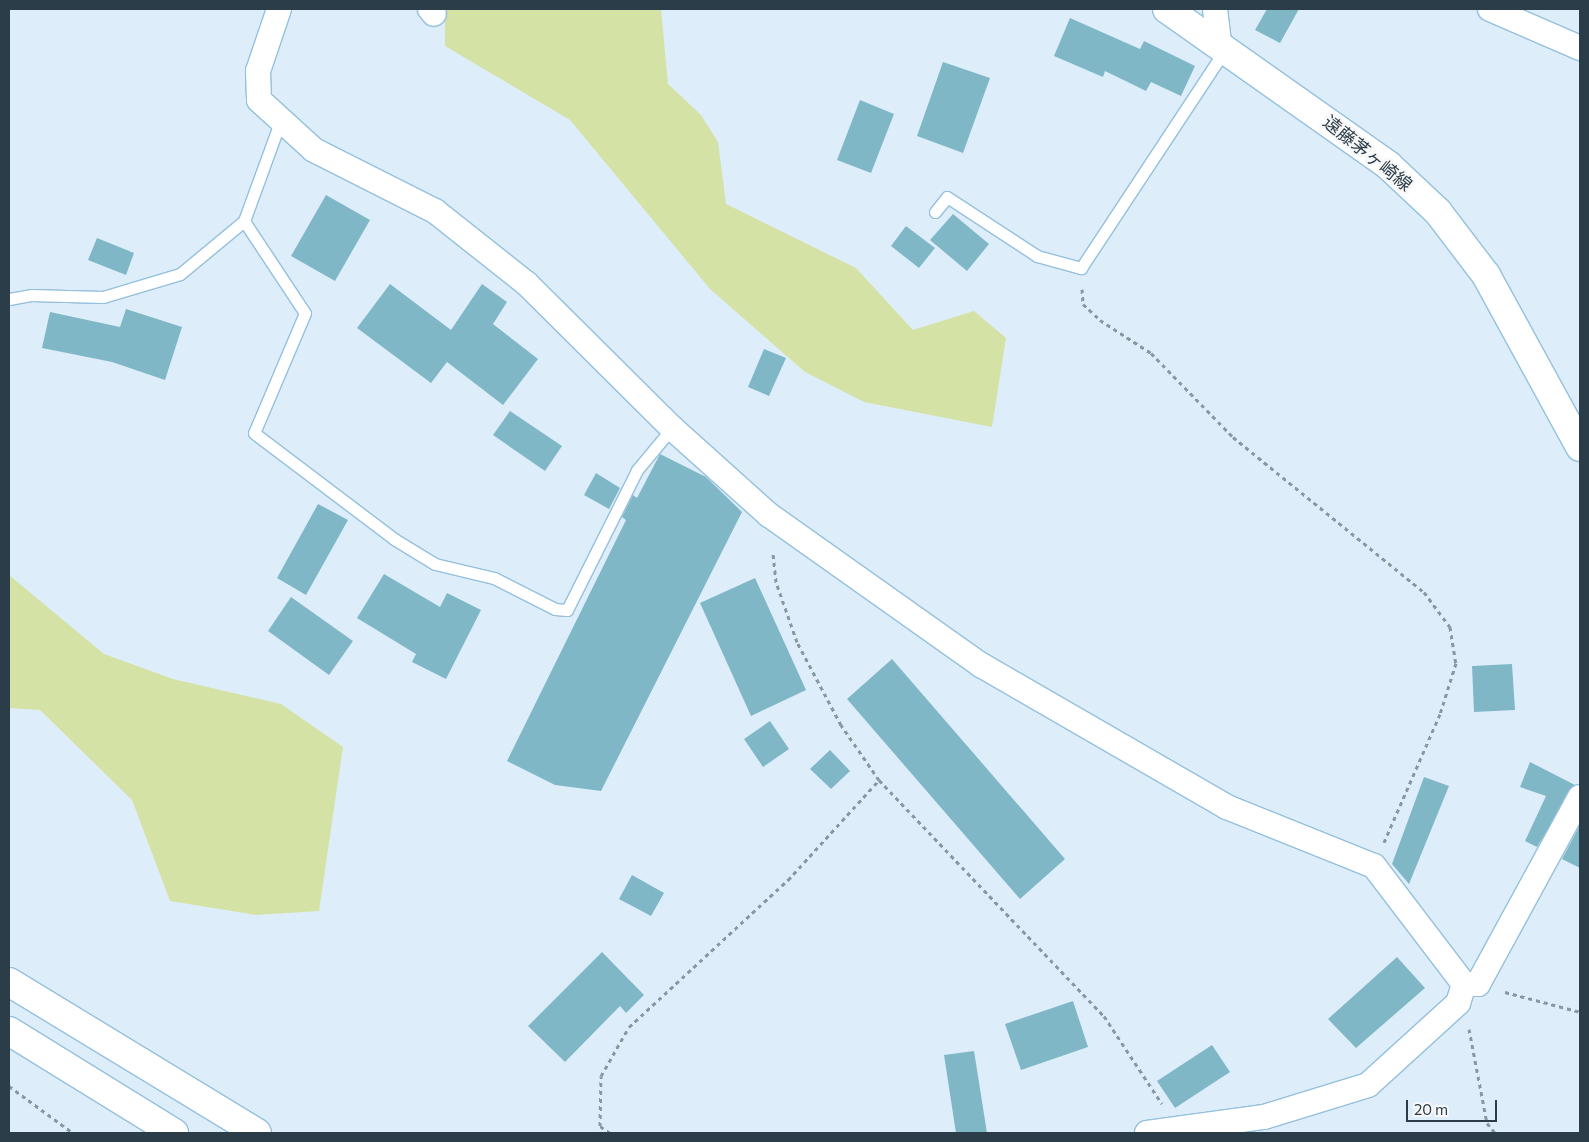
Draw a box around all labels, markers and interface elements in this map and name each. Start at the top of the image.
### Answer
street label: 遠藤茅ヶ崎線 [1319,111,1417,195]
scale bar [1409,1090,1500,1122]
text: 20 m [1414,1100,1448,1118]

